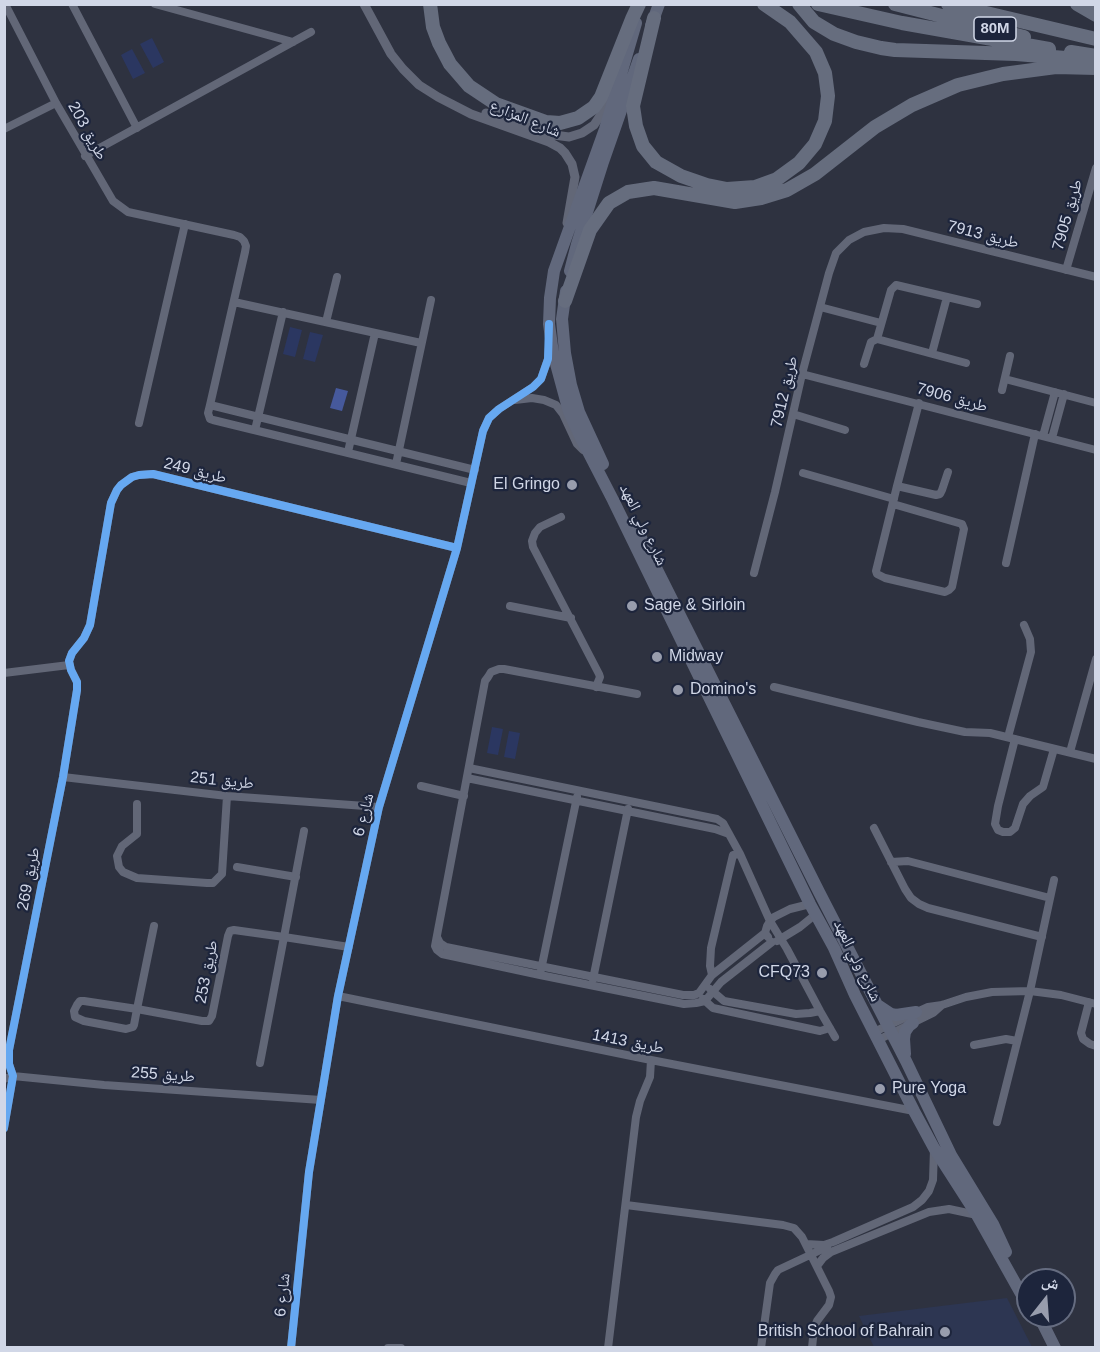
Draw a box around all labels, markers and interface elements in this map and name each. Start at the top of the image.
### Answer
road number: 80M [974,17,1016,41]
street label: شارع المزارع [487,96,563,142]
street label: طريق 203 [63,98,111,164]
street label: طريق 7905 [1049,177,1087,253]
street label: طريق 7913 [945,217,1021,253]
street label: طريق 7912 [767,354,803,430]
street label: طريق 7906 [914,379,990,417]
street label: طريق 249 [162,454,228,488]
place label: El Gringo [493,475,560,495]
marker: El Gringo [565,478,579,492]
street label: شارع ولي العهد [615,481,671,569]
place label: Sage & Sirloin [644,596,745,616]
marker: Sage & Sirloin [625,599,639,613]
place label: Midway [669,647,723,667]
marker: Midway [650,650,664,664]
place label: Domino's [690,680,756,700]
marker: Domino's [671,683,685,697]
street label: طريق 251 [189,768,255,794]
street label: شارع 6 [349,791,379,839]
street label: طريق 269 [13,846,45,912]
street label: شارع ولي العهد [829,917,885,1005]
street label: طريق 253 [191,939,223,1005]
place label: CFQ73 [758,963,810,983]
marker: CFQ73 [815,966,829,980]
street label: طريق 1413 [590,1026,666,1058]
street label: طريق 255 [130,1063,196,1087]
place label: Pure Yoga [892,1079,966,1099]
marker: Pure Yoga [873,1082,887,1096]
north arrow [1016,1268,1076,1328]
street label: شارع 6 [271,1272,295,1318]
text: ش [1040,1272,1061,1293]
place label: British School of Bahrain [758,1322,933,1342]
marker: British School of Bahrain [938,1325,952,1339]

